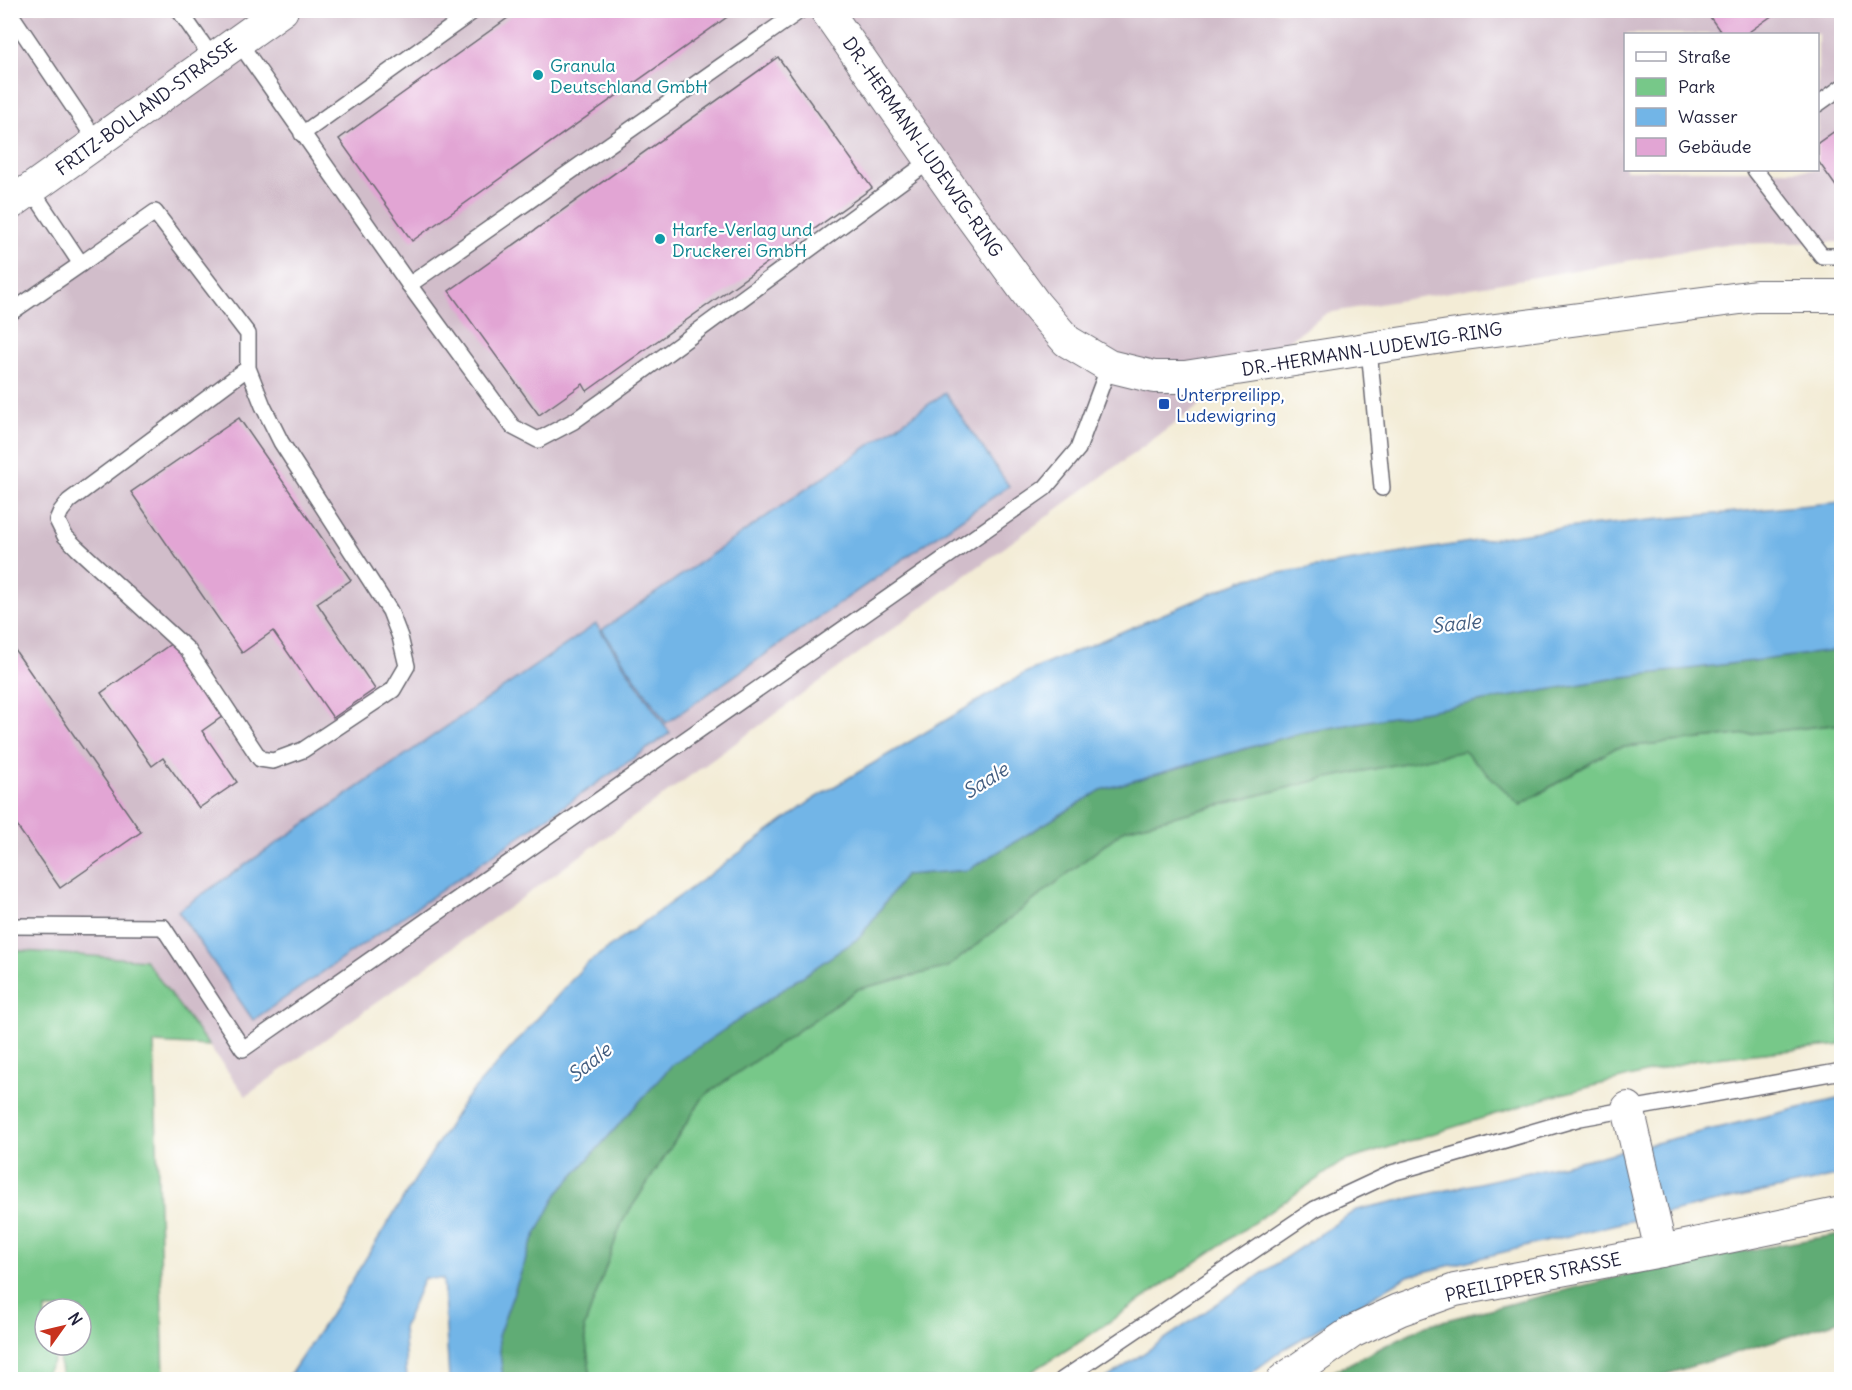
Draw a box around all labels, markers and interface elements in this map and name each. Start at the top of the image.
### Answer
street label: DR.-HERMANN-LUDEWIG-RING [838,32,1008,262]
legend [1624,33,1819,171]
street label: FRITZ-BOLLAND-STRASSE [51,34,241,180]
text: Straße [1678,45,1731,68]
place label: Granula Deutschland GmbH [550,54,708,98]
marker: Granula Deutschland GmbH [531,68,545,82]
text: Park [1678,75,1715,98]
text: Wasser [1678,105,1738,128]
text: Gebäude [1678,135,1751,158]
place label: Harfe-Verlag und Druckerei GmbH [672,218,813,262]
marker: Harfe-Verlag und Druckerei GmbH [653,232,667,246]
street label: DR.-HERMANN-LUDEWIG-RING [1240,317,1504,381]
place label: Unterpreilipp, Ludewigring [1176,383,1284,427]
marker: Unterpreilipp, Ludewigring [1157,397,1171,411]
water label: Saale [1430,608,1483,638]
water label: Saale [958,756,1013,804]
water label: Saale [562,1036,617,1087]
street label: PREILIPPER STRASSE [1443,1247,1623,1307]
north arrow [33,1297,93,1357]
text: N [64,1308,87,1329]

